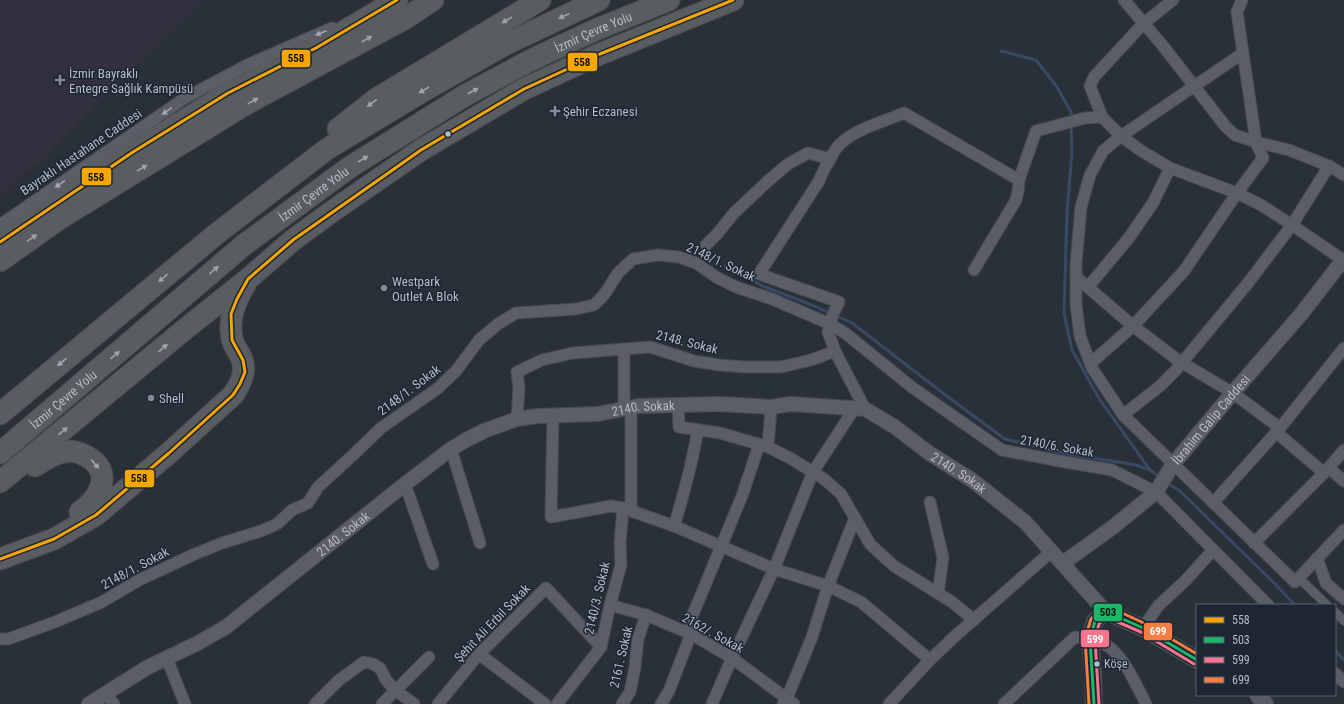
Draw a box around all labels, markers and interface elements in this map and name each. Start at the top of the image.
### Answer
street label: İzmir Çevre Yolu [552,8,634,55]
one-way arrow [558,13,570,19]
one-way arrow [501,17,513,24]
one-way arrow [314,31,326,37]
one-way arrow [361,35,373,42]
line badge: 558 [281,49,311,68]
text: 558 [288,52,305,65]
line badge: 558 [567,52,598,72]
text: 558 [574,56,591,69]
place label: İzmir Bayraklı Entegre Sağlık Kampüsü [69,66,193,96]
marker: İzmir Bayraklı Entegre Sağlık Kampüsü [54,74,66,86]
one-way arrow [418,87,430,94]
one-way arrow [468,88,479,94]
one-way arrow [247,97,258,104]
one-way arrow [367,99,377,107]
place label: Şehir Eczanesi [563,104,638,119]
street label: Bayraklı Hastahane Caddesi [17,106,145,198]
marker: Şehir Eczanesi [550,106,560,116]
one-way arrow [162,107,173,115]
unlabelled marker [443,129,453,139]
one-way arrow [357,156,369,163]
street label: İzmir Çevre Yolu [276,163,351,224]
one-way arrow [136,165,147,172]
line badge: 558 [81,167,112,186]
text: 558 [88,171,105,184]
one-way arrow [55,180,65,188]
one-way arrow [27,234,37,242]
street label: 2148/1. Sokak [684,239,758,285]
one-way arrow [209,266,219,275]
one-way arrow [158,273,169,282]
place label: Westpark Outlet A Blok [392,274,459,304]
marker: Westpark Outlet A Blok [379,283,389,293]
street label: 2148. Sokak [654,327,720,357]
one-way arrow [157,343,168,352]
one-way arrow [109,350,120,359]
one-way arrow [57,358,67,367]
street label: 2148/1. Sokak [375,362,443,418]
street label: İzmir Çevre Yolu [27,367,100,432]
street label: İbrahim Galip Caddesi [1168,372,1253,467]
place label: Shell [159,391,184,406]
marker: Shell [146,393,156,403]
street label: 2140. Sokak [610,398,675,419]
one-way arrow [57,427,68,435]
street label: 2140/6. Sokak [1019,432,1095,460]
street label: 2140. Sokak [928,449,990,496]
one-way arrow [91,459,100,470]
line badge: 558 [124,469,155,488]
text: 558 [131,472,148,485]
street label: 2140. Sokak [313,508,372,559]
street label: 2148/1. Sokak [99,544,172,592]
street label: 2140/3. Sokak [581,560,613,636]
street label: Şehit Ali Erbil Sokak [451,581,533,665]
line badge: 503 [1093,603,1123,622]
legend [1196,604,1336,696]
text: 503 [1100,606,1117,619]
street label: 2162/. Sokak [680,610,747,656]
text: 558 [1232,613,1250,627]
line badge: 699 [1143,622,1173,641]
street label: 2161. Sokak [607,624,635,690]
text: 699 [1150,625,1166,638]
line badge: 599 [1080,629,1110,648]
text: 599 [1087,633,1103,646]
text: 503 [1232,633,1250,647]
text: 599 [1232,653,1250,667]
place label: Köşe [1104,657,1128,671]
marker: Köşe [1092,659,1102,669]
text: 699 [1232,673,1250,687]

